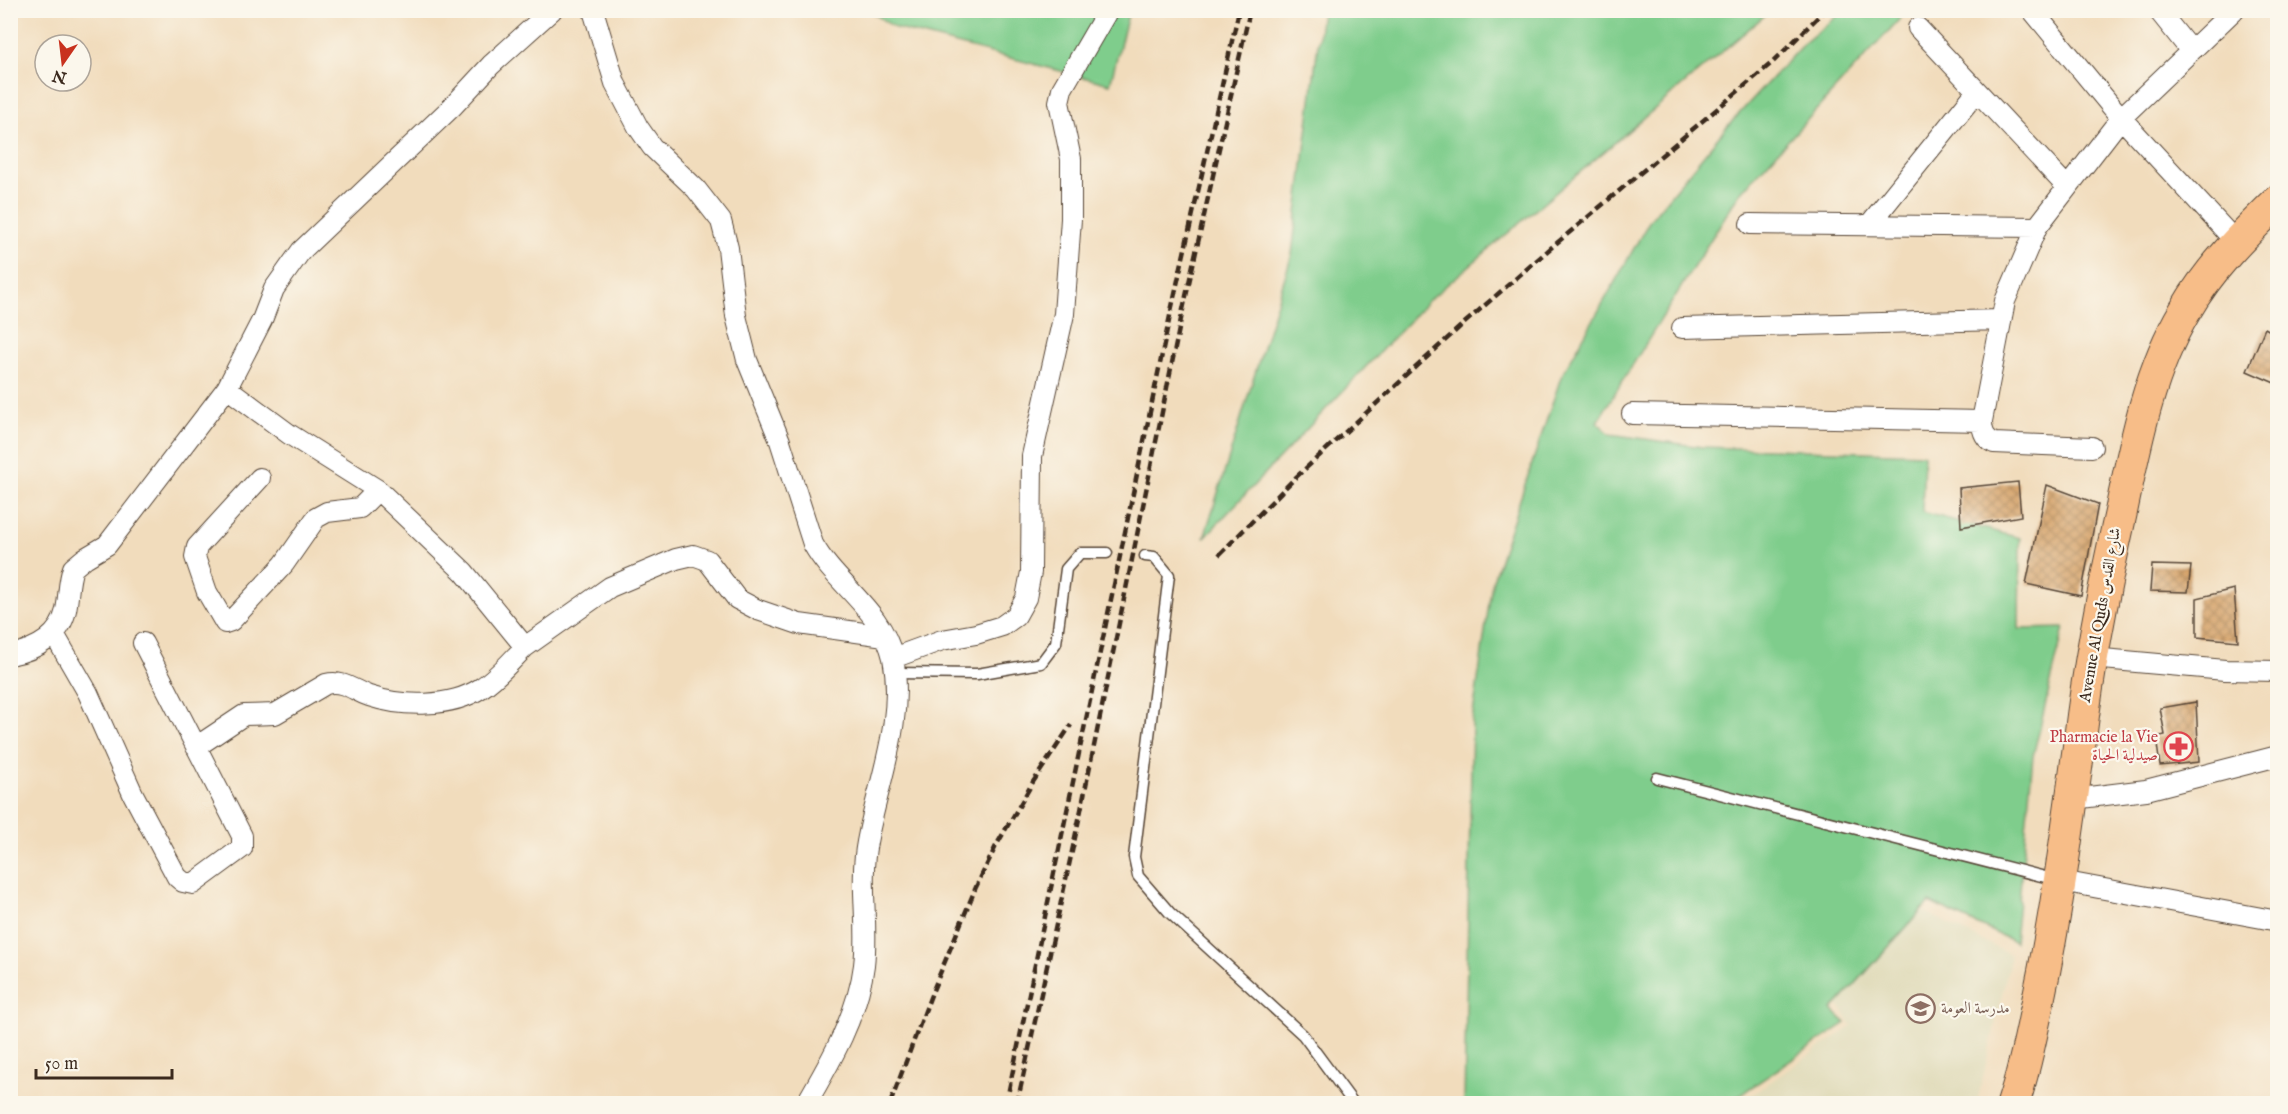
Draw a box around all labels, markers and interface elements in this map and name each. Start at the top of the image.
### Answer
north arrow [33,33,93,93]
text: N [51,64,70,87]
street label: Avenue Al Quds شارع القدس [2076,526,2128,705]
place label: Pharmacie la Vie صيدلية الحياة [2049,728,2158,766]
pharmacy icon: Pharmacie la Vie صيدلية الحياة [2163,731,2195,763]
school or university icon: مدرسة العومة [1904,993,1936,1025]
place label: مدرسة العومة [1941,999,2010,1019]
scale bar [36,1042,172,1080]
text: 50 m [45,1053,78,1076]

